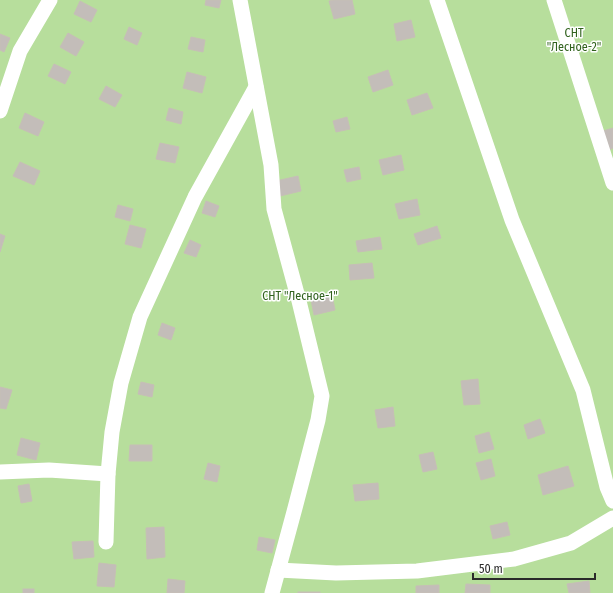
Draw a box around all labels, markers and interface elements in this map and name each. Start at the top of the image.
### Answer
park label: СНТ "Лесное-2" [547,26,601,54]
park label: СНТ "Лесное-1" [262,289,338,303]
scale bar [473,555,595,581]
text: 50 m [479,562,503,576]

